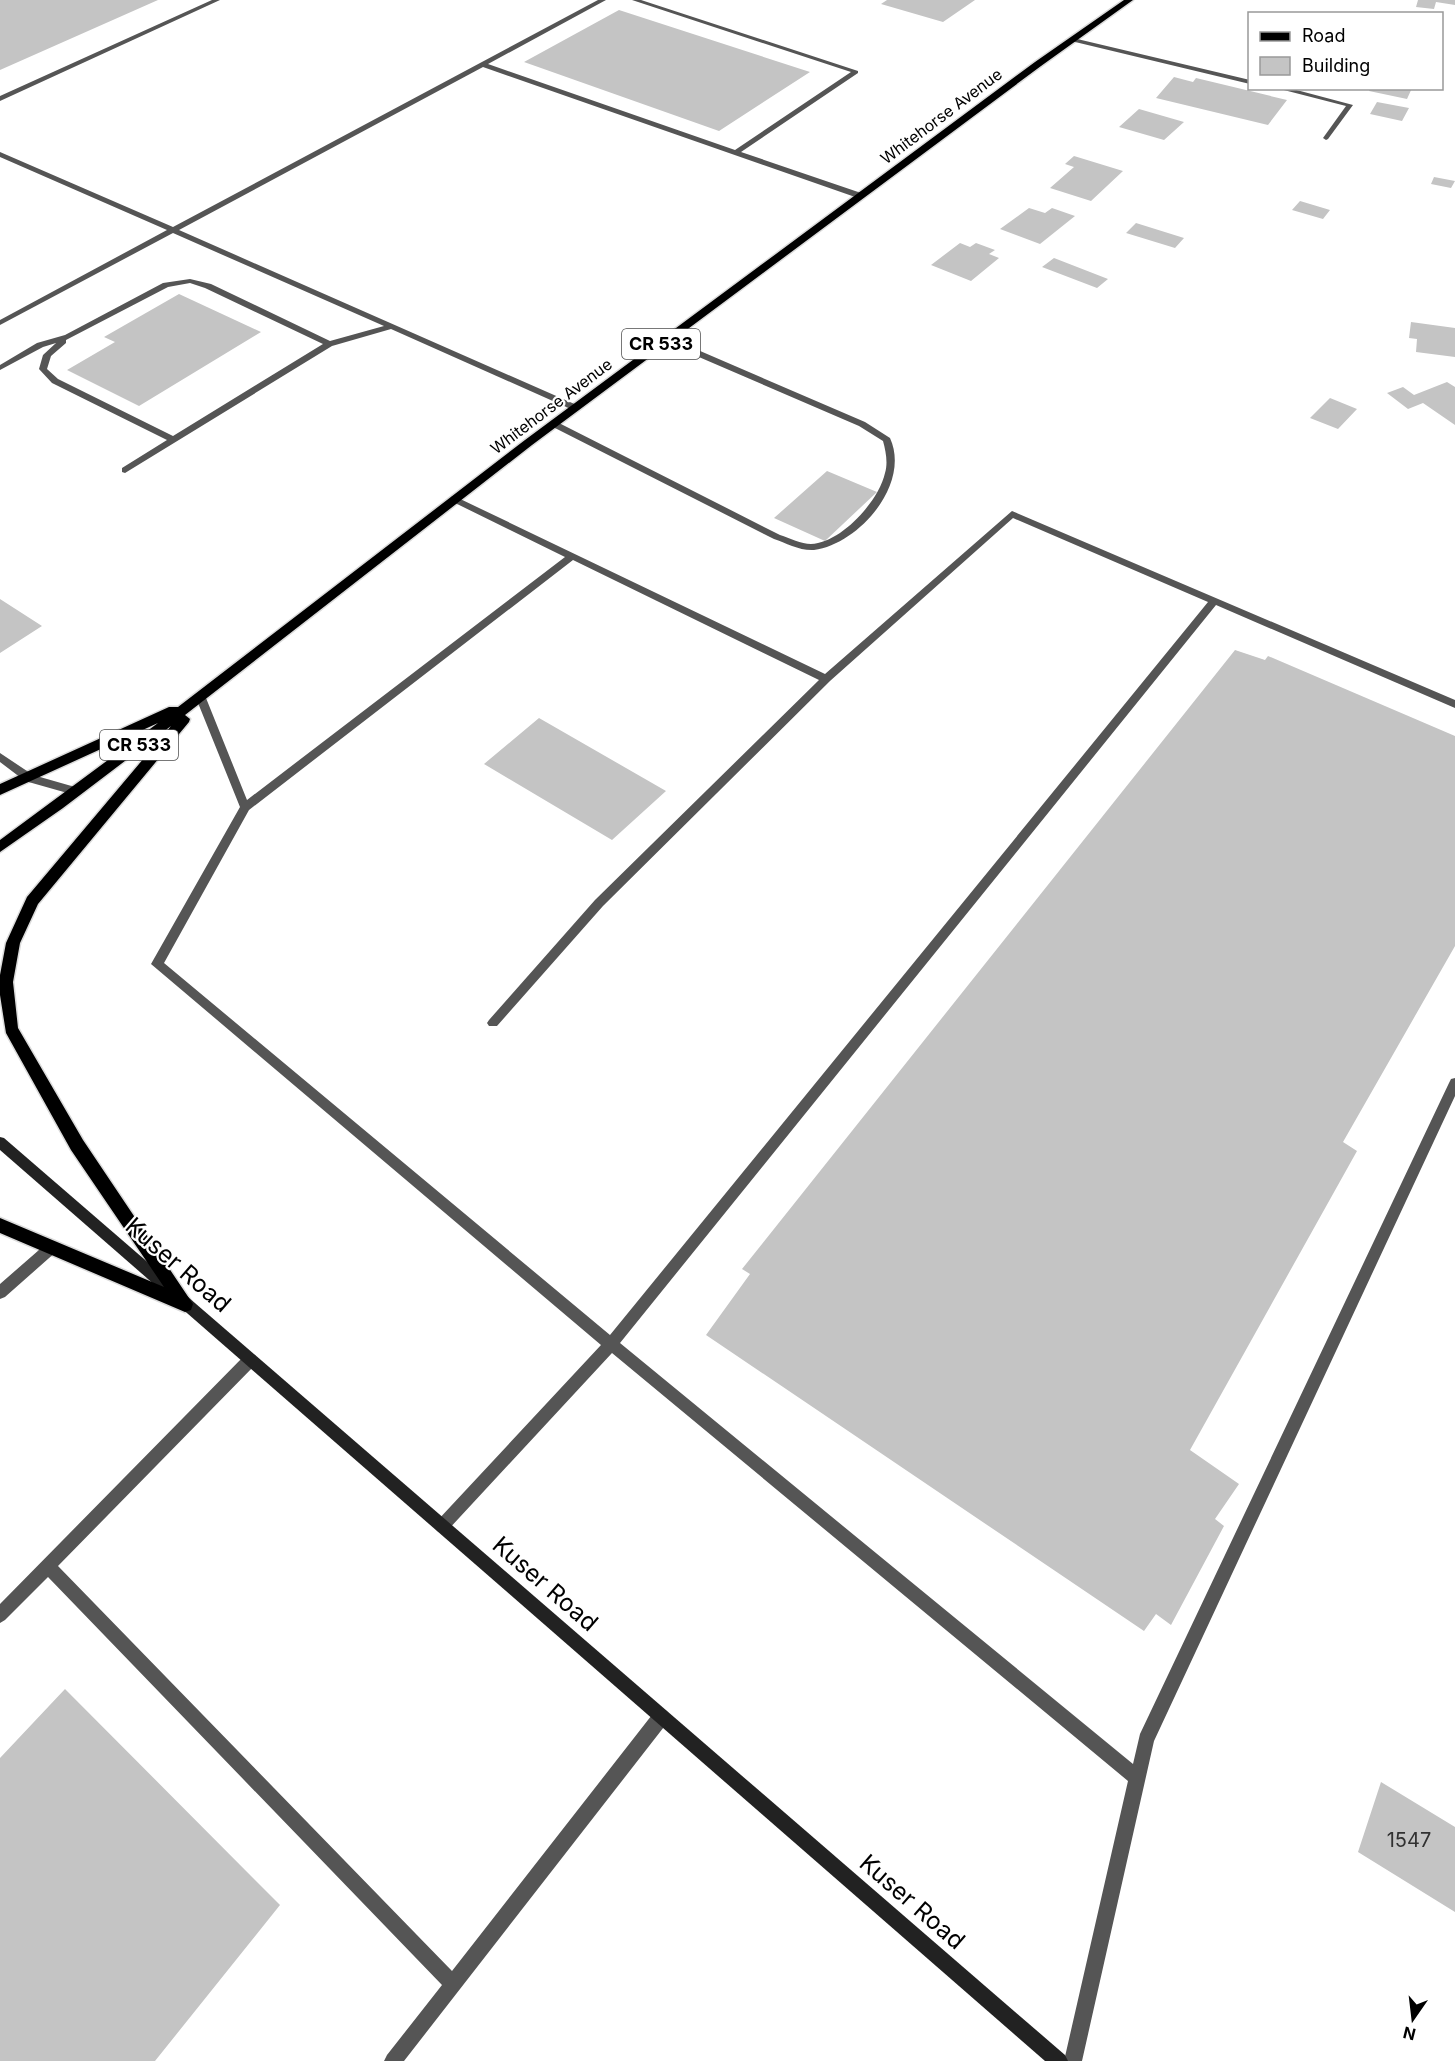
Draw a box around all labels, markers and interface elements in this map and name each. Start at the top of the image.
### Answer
legend [1248,12,1443,90]
text: Road [1302,25,1345,46]
text: Building [1302,55,1370,76]
street label: Whitehorse Avenue [876,64,1006,168]
road number: CR 533 [622,329,700,359]
street label: Whitehorse Avenue [486,354,616,458]
road number: CR 533 [100,730,178,760]
street label: Kuser Road [120,1211,237,1318]
street label: Kuser Road [487,1530,604,1637]
house number: 1547 [1387,1828,1431,1852]
street label: Kuser Road [854,1848,971,1955]
north arrow [1383,1989,1443,2049]
text: N [1401,2022,1418,2045]

